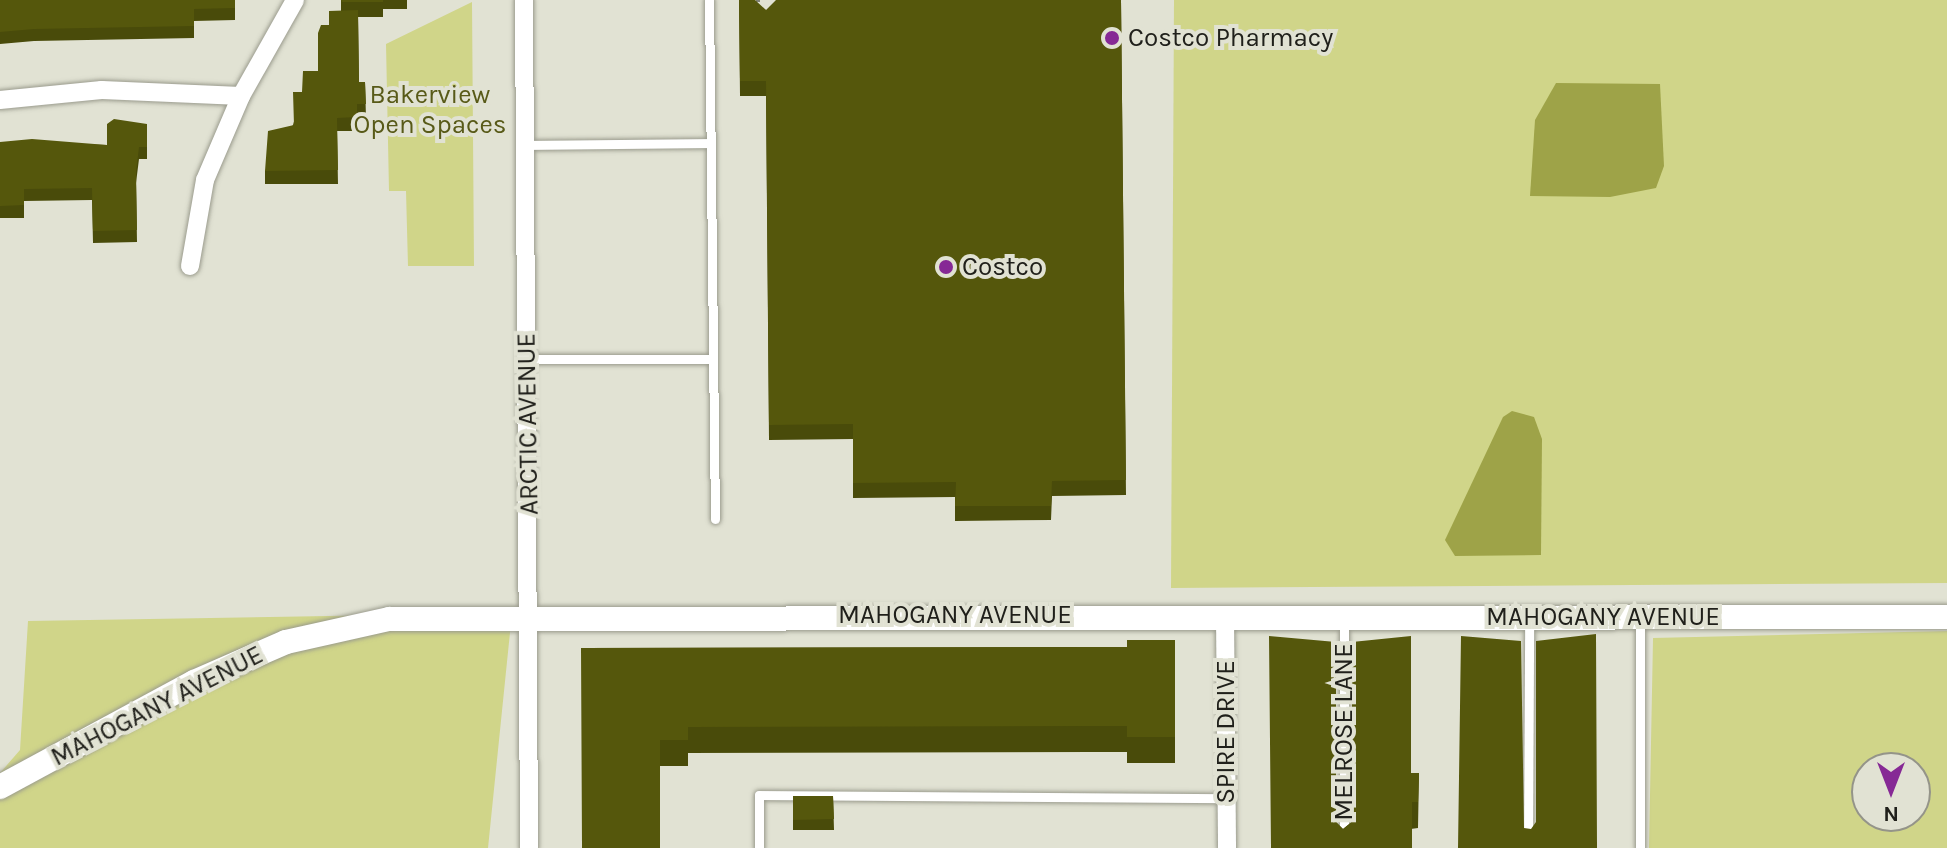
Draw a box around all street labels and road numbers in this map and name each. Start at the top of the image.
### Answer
street label: ARCTIC AVENUE [511,333,545,515]
street label: MAHOGANY AVENUE [838,599,1072,631]
street label: MAHOGANY AVENUE [1486,601,1720,633]
street label: MAHOGANY AVENUE [46,639,268,773]
street label: MELROSE LANE [1328,643,1360,821]
street label: SPIRE DRIVE [1210,660,1242,804]

